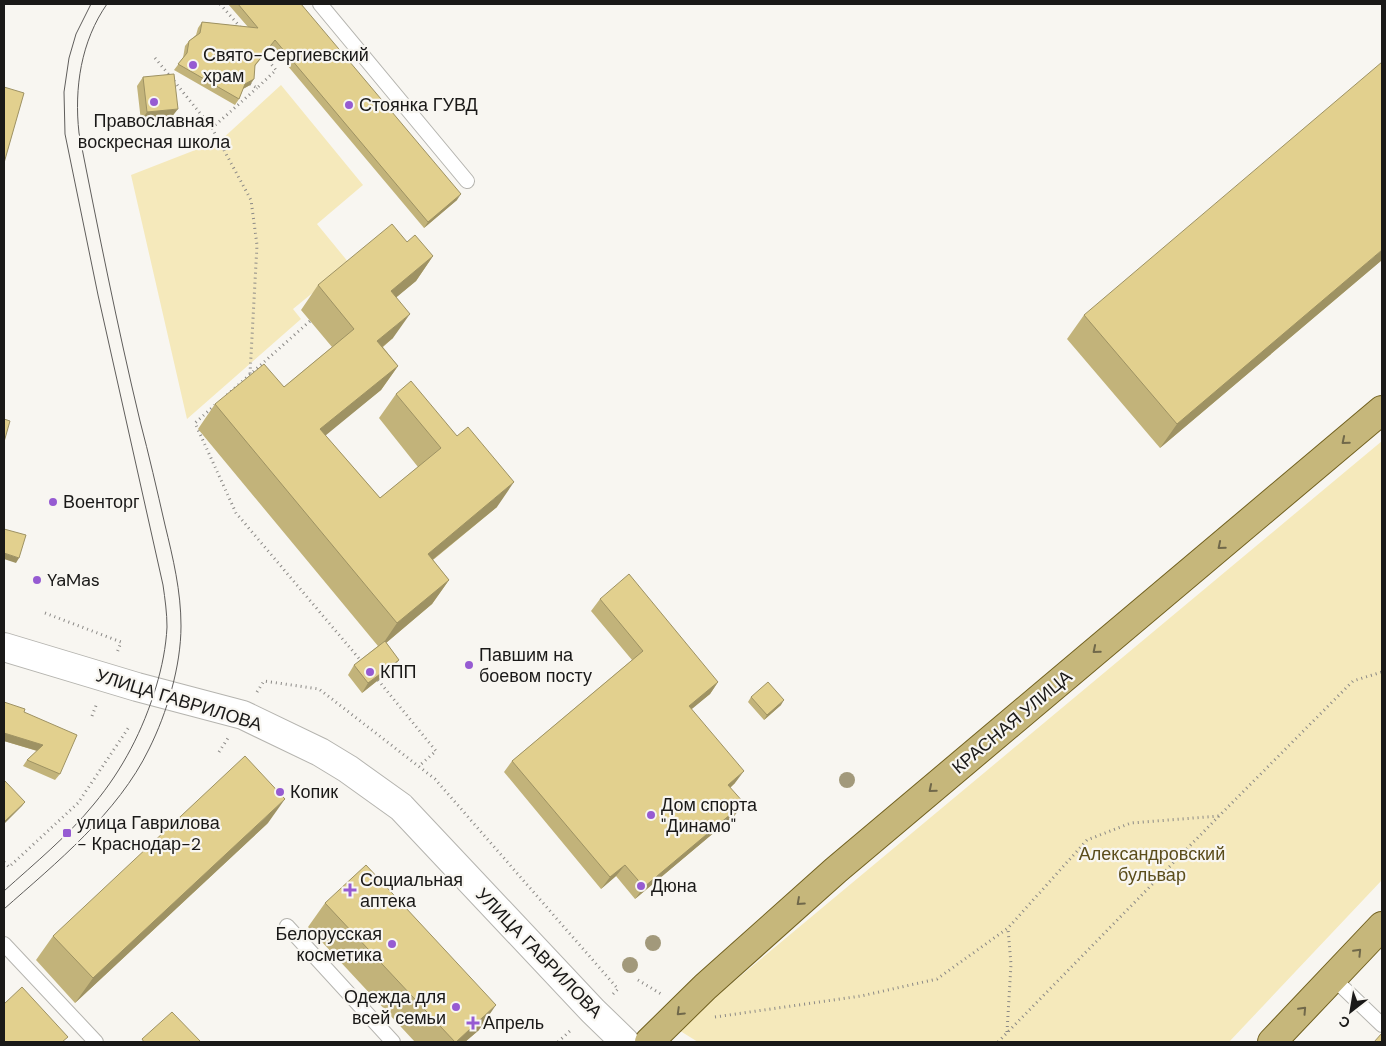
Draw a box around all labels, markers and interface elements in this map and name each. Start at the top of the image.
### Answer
place label: Свято-Сергиевский храм [203,43,369,88]
marker: Свято-Сергиевский храм [187,59,199,71]
place label: Стоянка ГУВД [359,93,478,117]
marker: Православная воскресная школа [148,96,160,108]
marker: Стоянка ГУВД [343,99,355,111]
place label: Православная воскресная школа [78,109,231,154]
one-way arrow [1342,435,1351,444]
place label: Военторг [63,490,140,514]
marker: Военторг [47,496,59,508]
one-way arrow [1217,540,1226,549]
place label: YaMas [47,568,100,592]
marker: YaMas [31,574,43,586]
place label: Павшим на боевом посту [479,643,592,688]
one-way arrow [1093,645,1102,654]
marker: Павшим на боевом посту [463,659,475,671]
place label: КПП [380,660,416,684]
street label: УЛИЦА ГАВРИЛОВА [93,663,265,737]
street label: КРАСНАЯ УЛИЦА [947,665,1077,779]
marker: КПП [364,666,376,678]
place label: Копик [290,780,338,804]
one-way arrow [929,783,938,791]
marker: Копик [274,786,286,798]
place label: Дом спорта "Динамо" [661,793,758,838]
marker: Дом спорта "Динамо" [645,809,657,821]
place label: улица Гаврилова - Краснодар-2 [77,811,221,856]
marker: улица Гаврилова - Краснодар-2 [61,827,73,839]
park label: Александровский бульвар [1079,842,1225,887]
place label: Социальная аптека [360,868,463,913]
place label: Дюна [651,874,698,898]
marker: Дюна [635,880,647,892]
street label: УЛИЦА ГАВРИЛОВА [470,883,608,1023]
marker: Социальная аптека [344,884,356,896]
one-way arrow [796,896,805,905]
place label: Белорусская косметика [275,922,383,967]
marker: Белорусская косметика [386,938,398,950]
one-way arrow [1352,949,1361,958]
place label: Одежда для всей семьи [344,985,446,1030]
north arrow [1326,986,1376,1036]
marker: Одежда для всей семьи [450,1001,462,1013]
one-way arrow [677,1006,686,1015]
one-way arrow [1297,1007,1306,1016]
place label: Апрель [483,1011,544,1035]
text: С [1335,1012,1353,1032]
marker: Апрель [467,1017,479,1029]

